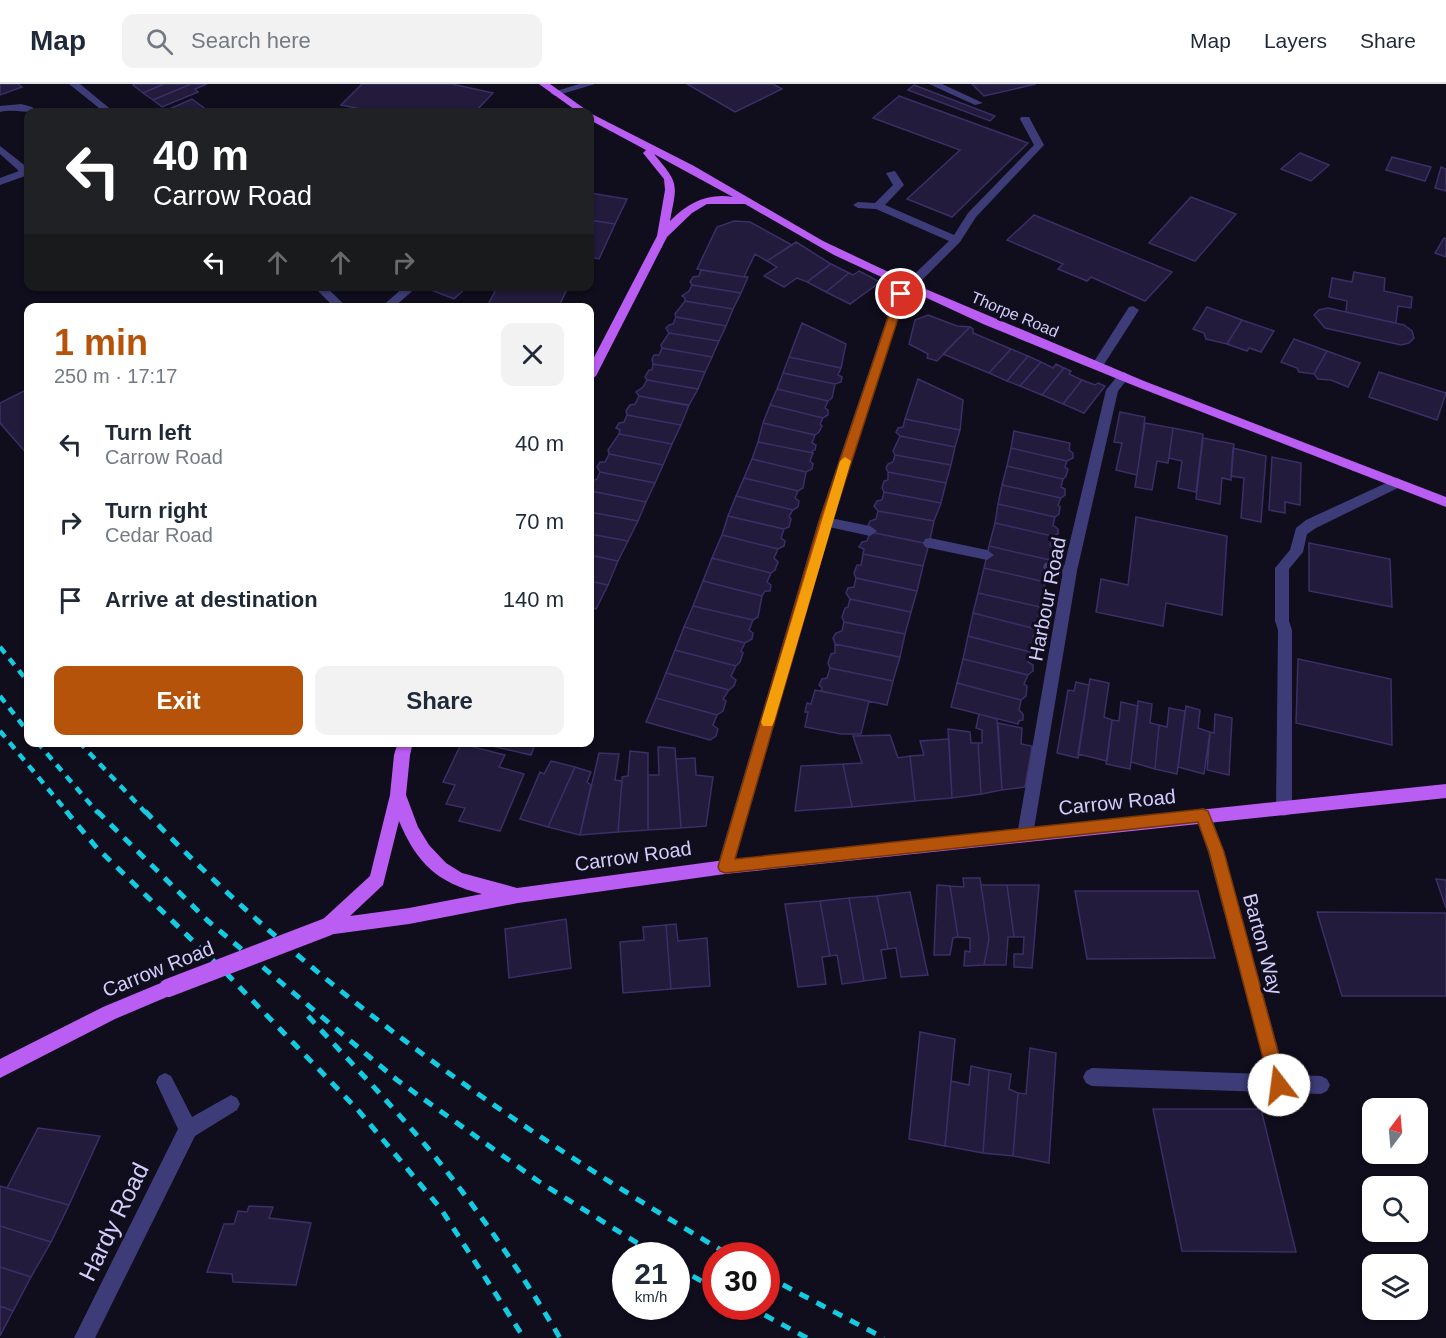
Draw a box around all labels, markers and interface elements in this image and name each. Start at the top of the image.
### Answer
search box [122,14,542,68]
text: Map [30,25,86,56]
icon: search [143,25,176,58]
text: Search here [191,28,311,53]
text: Map [1190,29,1231,52]
text: Layers [1264,29,1327,52]
text: Share [1360,29,1416,52]
icon: left [54,132,132,210]
text: 40 m [153,132,249,179]
text: Carrow Road [153,181,312,211]
icon: left [198,246,231,279]
icon: ahead [261,246,294,279]
icon: ahead [324,246,357,279]
icon: right [387,246,420,279]
pin [875,268,926,319]
icon: arrive [884,277,917,310]
street label: Thorpe Road [969,288,1061,341]
text: 1 min [54,322,148,363]
button: close [501,323,564,386]
text: 250 m · 17:17 [54,365,177,387]
text: Turn left [105,420,191,445]
icon: left [54,428,87,461]
text: 40 m [515,431,564,456]
text: Carrow Road [105,446,223,468]
text: Turn right [105,498,207,523]
icon: right [54,506,87,539]
text: 70 m [515,509,564,534]
text: Cedar Road [105,524,213,546]
street label: Harbour Road [1024,535,1070,663]
icon: arrive [54,584,87,617]
text: Arrive at destination [105,587,318,612]
text: 140 m [503,587,564,612]
button: Exit [54,666,303,735]
button: Share [315,666,564,735]
street label: Carrow Road [1057,785,1177,819]
street label: Carrow Road [573,837,693,875]
street label: Barton Way [1239,891,1287,997]
street label: Carrow Road [99,937,217,1001]
position arrow [1247,1053,1311,1117]
north arrow [1362,1098,1428,1164]
map controls [1362,1098,1428,1320]
street label: Hardy Road [73,1158,154,1285]
button: search [1362,1176,1428,1242]
speed limit sign: 30 [702,1242,780,1320]
button: layers [1362,1254,1428,1320]
text: 21 [634,1257,668,1290]
text: km/h [635,1288,667,1305]

